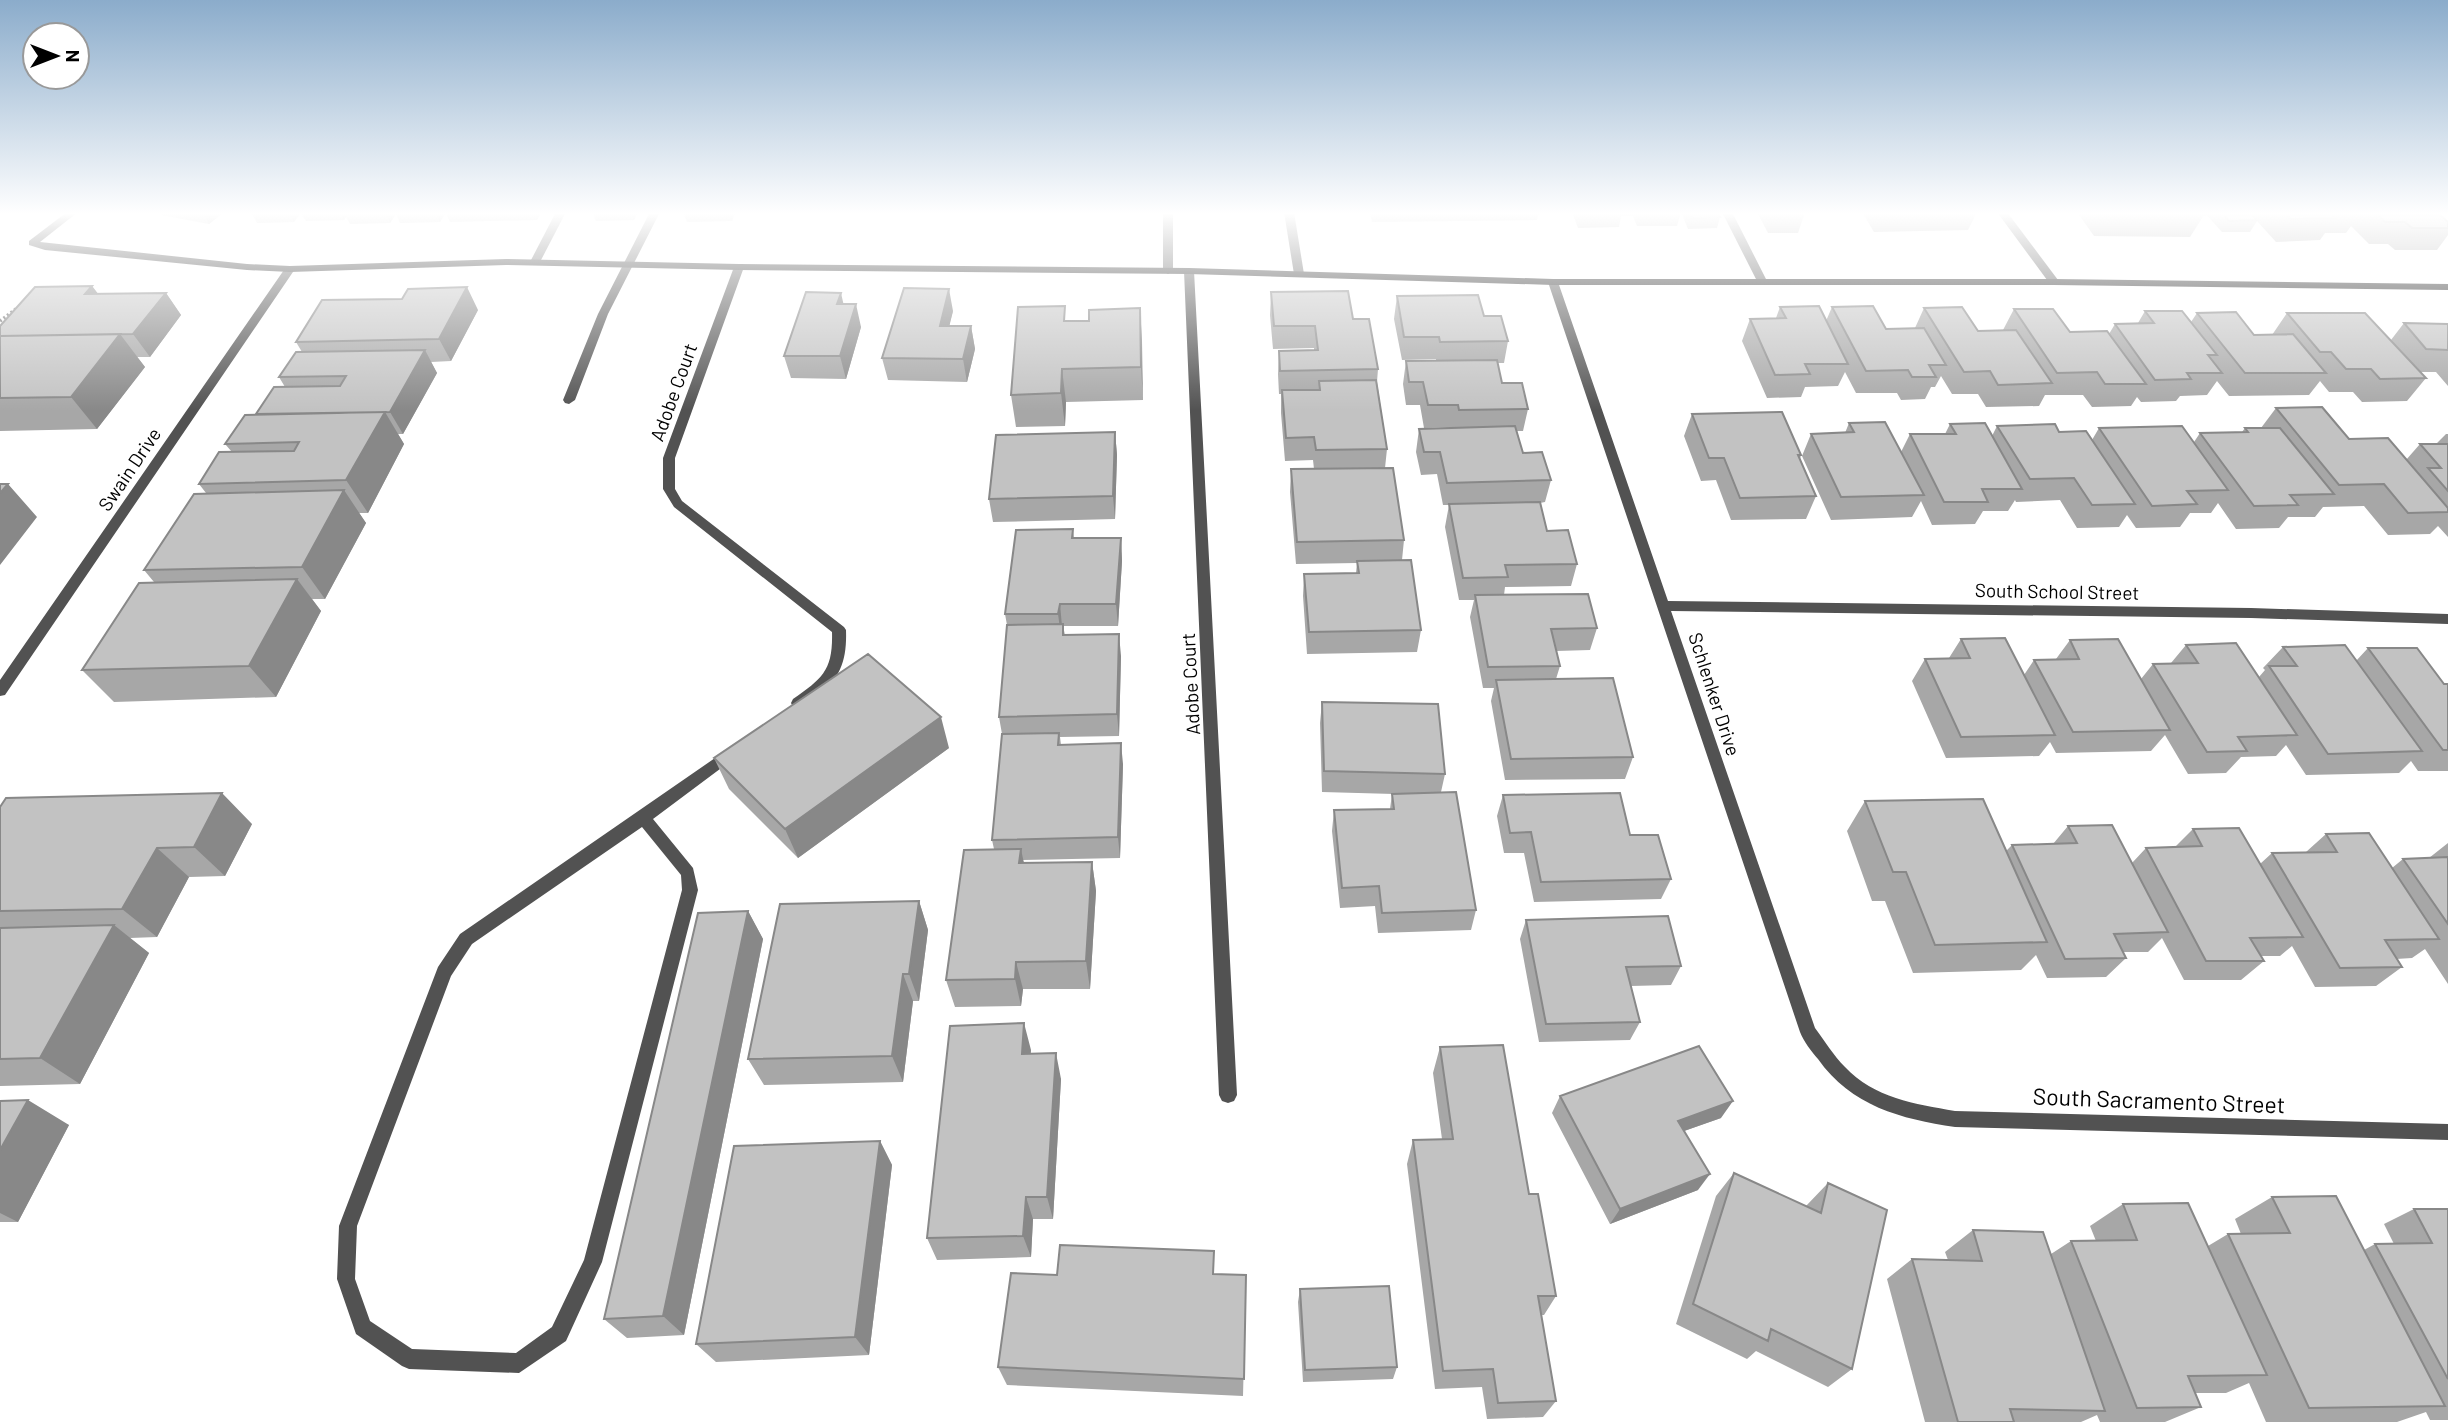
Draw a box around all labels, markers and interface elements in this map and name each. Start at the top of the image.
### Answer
north arrow [21,21,91,91]
text: N [62,50,85,62]
street label: Adobe Court [645,340,701,444]
street label: Swain Drive [93,423,165,515]
street label: South School Street [1975,578,2139,604]
street label: Schlenker Drive [1684,629,1746,759]
street label: Adobe Court [1176,632,1204,736]
street label: South Sacramento Street [2032,1082,2286,1118]

